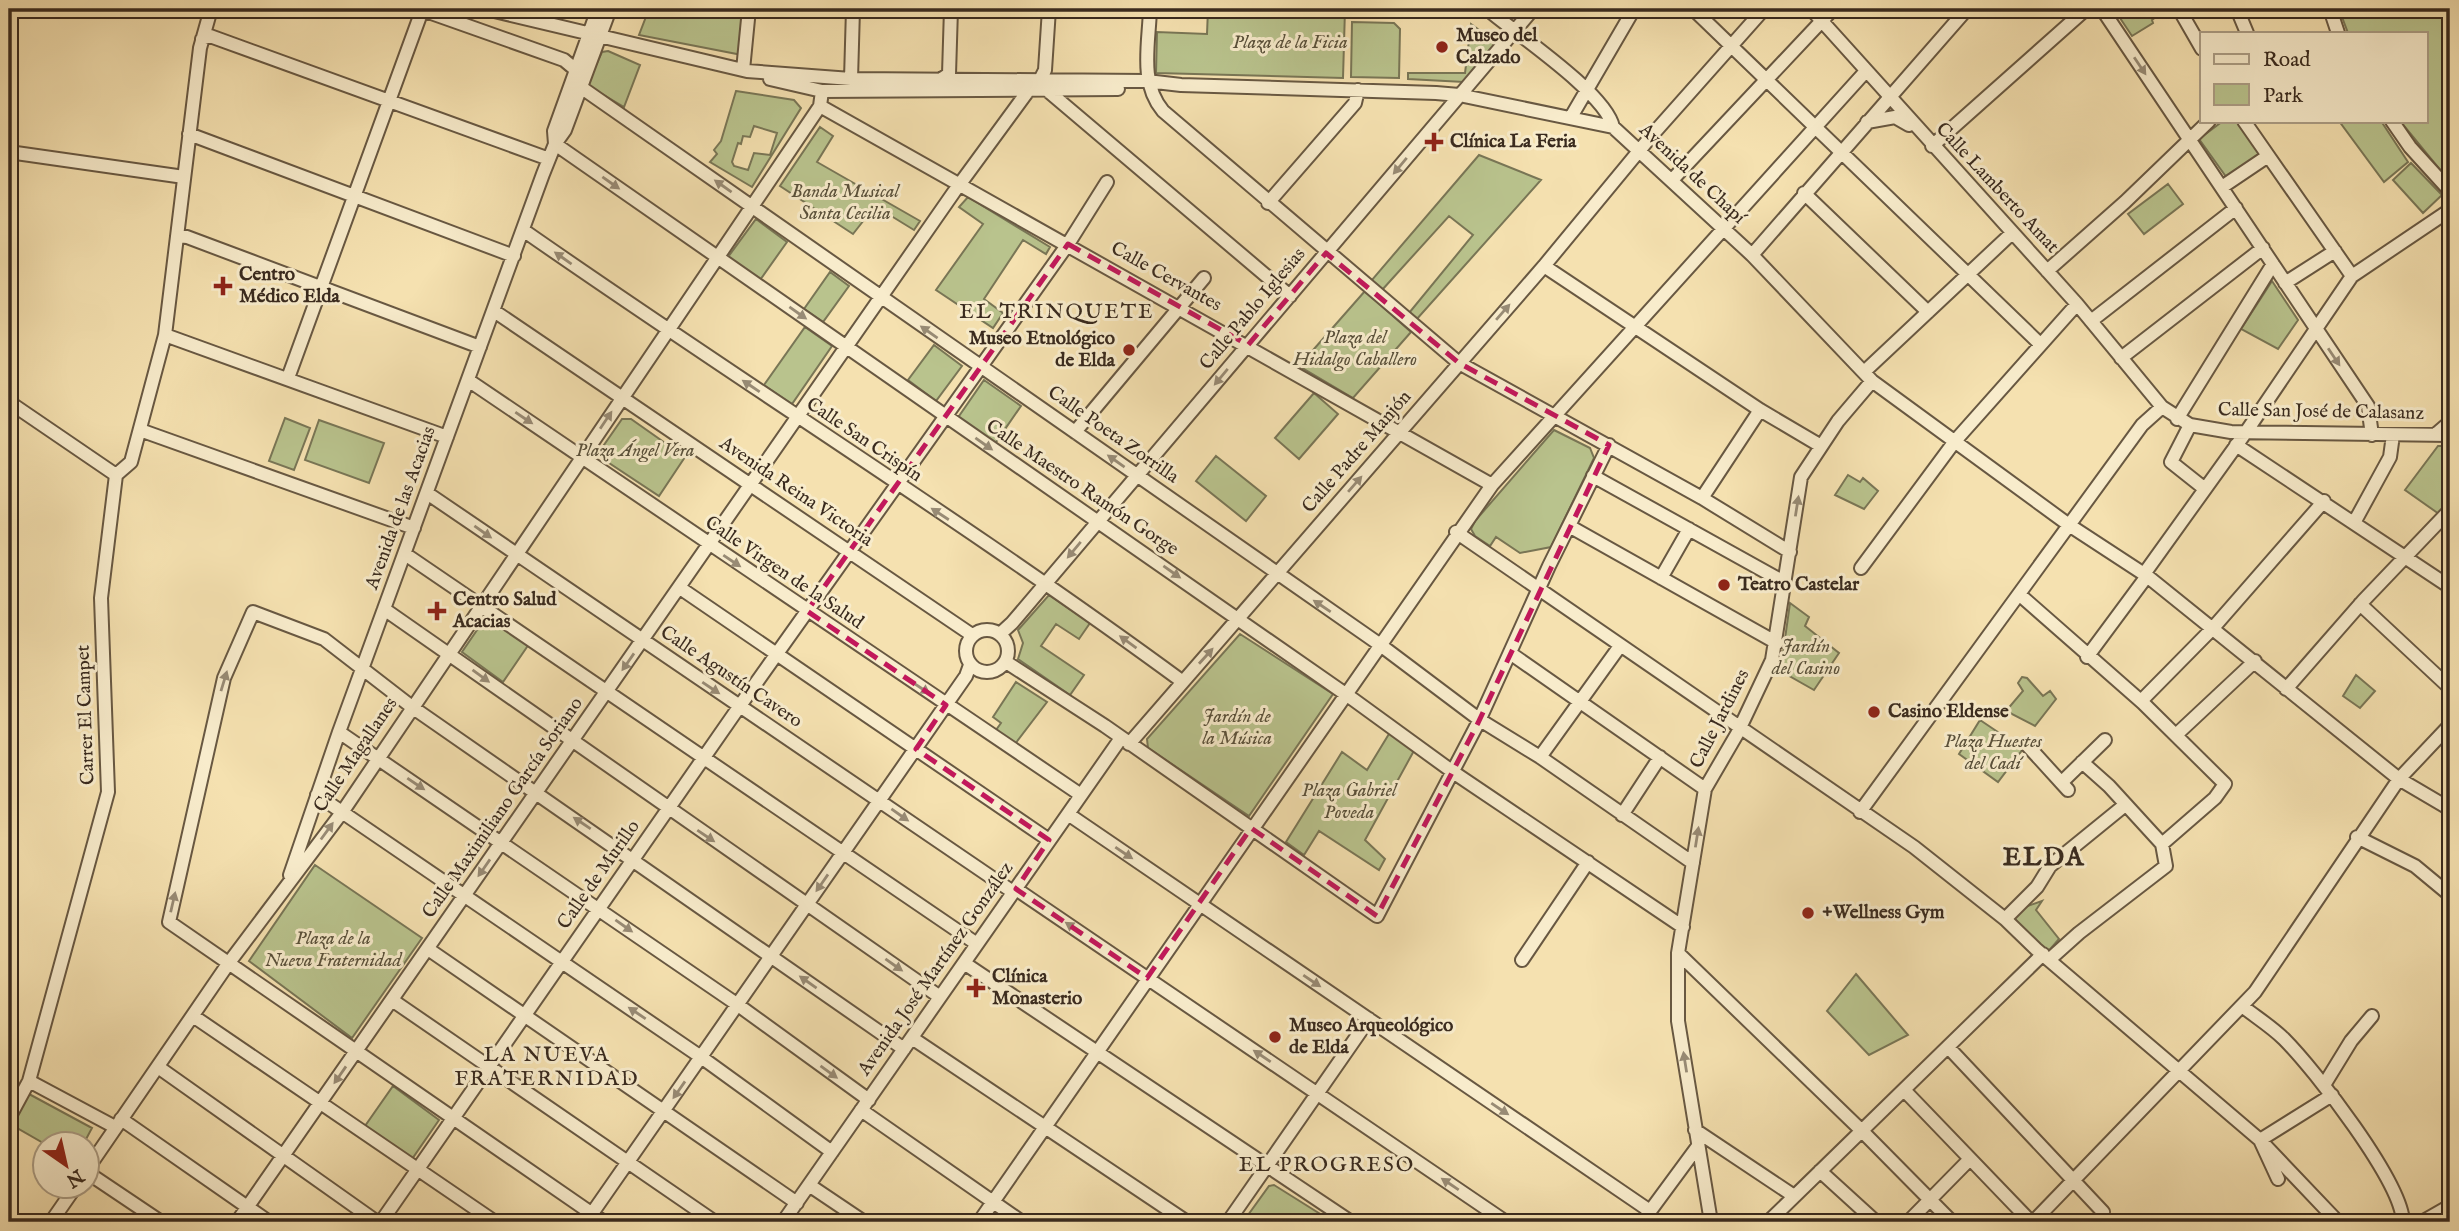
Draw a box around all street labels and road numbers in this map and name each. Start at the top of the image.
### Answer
street label: Avenida de Chapí [1633,118,1752,231]
street label: Calle Lamberto Amat [1930,118,2064,259]
street label: Calle Cervantes [1106,237,1226,317]
street label: Calle Pablo Iglesias [1195,243,1311,375]
street label: Calle Poeta Zorrilla [1043,381,1184,490]
street label: Calle Padre Manjón [1297,386,1417,518]
street label: Calle San Crispín [801,392,927,488]
street label: Calle San José de Calasanz [2218,398,2425,426]
street label: Calle Maestro Ramón Gorge [981,415,1183,562]
street label: Avenida de las Acacias [360,423,442,594]
street label: Avenida Reina Victoria [714,431,878,553]
street label: Calle Virgen de la Salud [700,511,869,636]
street label: Calle Agustín Cavero [655,621,807,733]
street label: Carrer El Campet [72,644,100,785]
street label: Calle Jardines [1685,665,1755,773]
street label: Calle Magallanes [309,693,403,817]
street label: Calle Maximiliano García Soriano [417,693,589,923]
street label: Calle de Murillo [552,816,646,934]
street label: Avenida José Martínez González [852,857,1019,1081]

